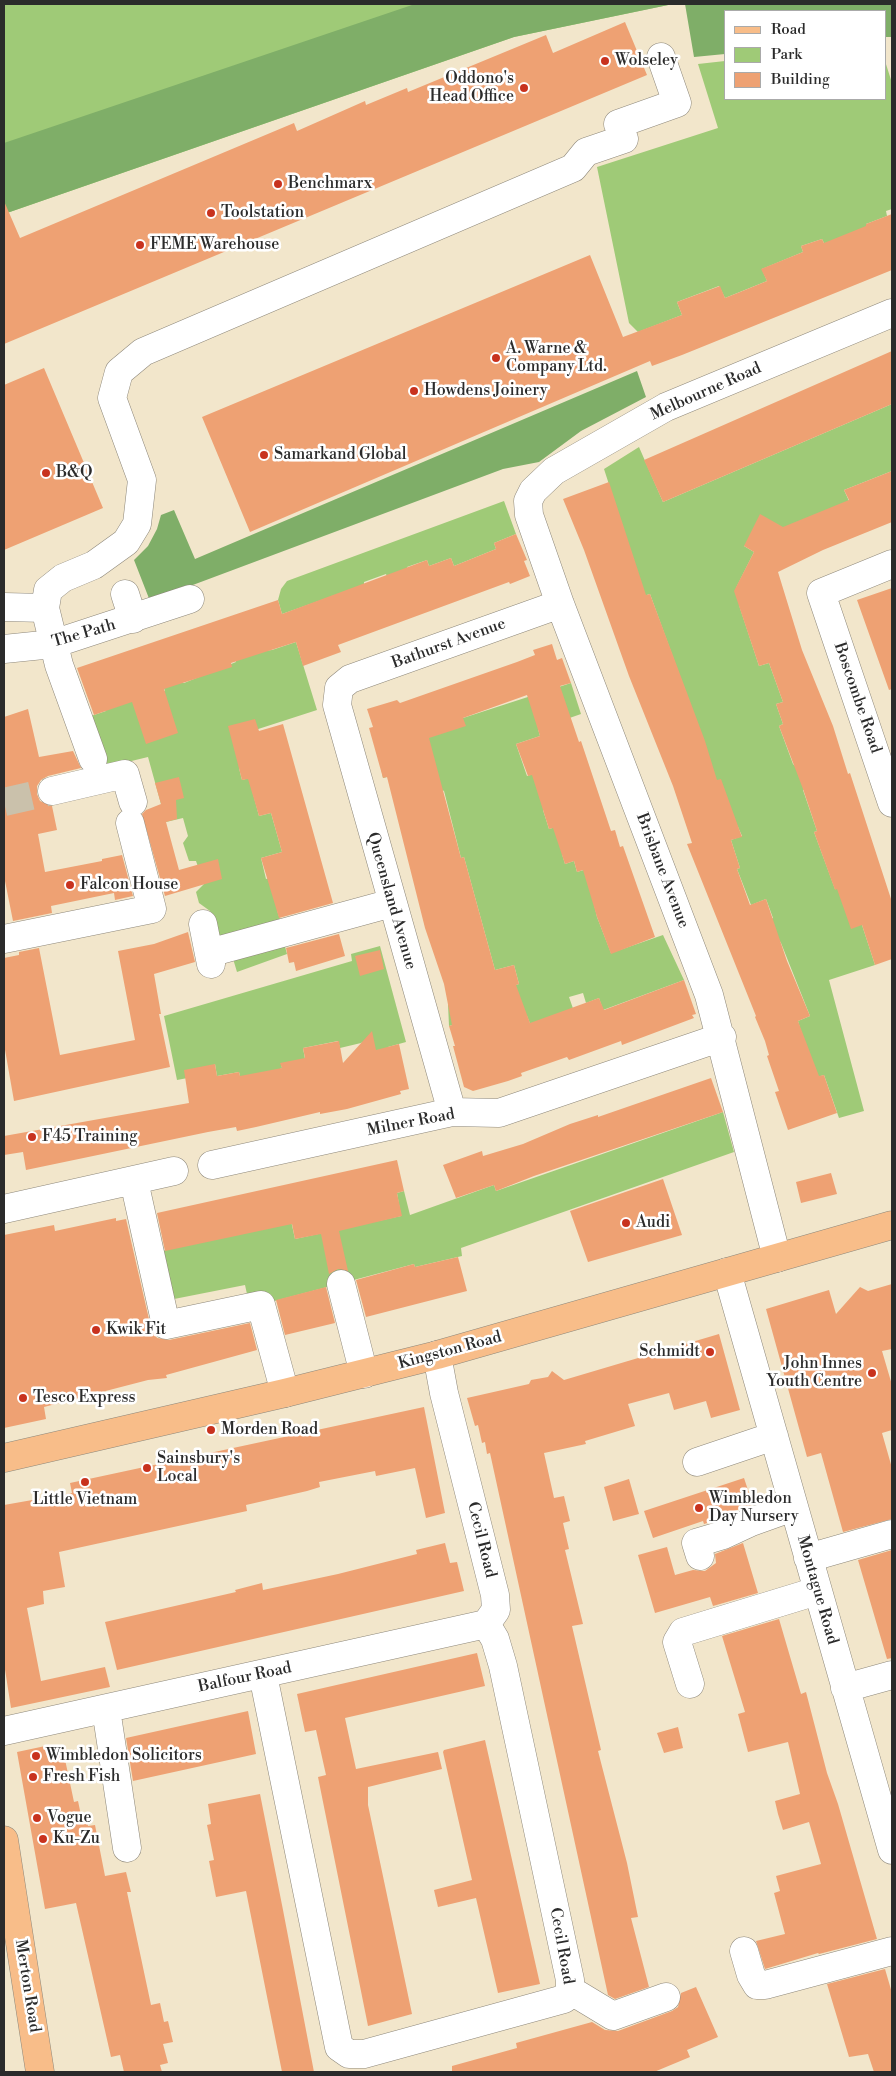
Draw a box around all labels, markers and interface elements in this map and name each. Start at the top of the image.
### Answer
legend [724,10,886,100]
text: Road [771,20,806,39]
text: Park [771,45,802,64]
place label: Wolseley [615,51,678,71]
marker: Wolseley [599,55,611,67]
place label: Oddono's Head Office [430,69,514,107]
text: Building [771,70,830,89]
marker: Oddono's Head Office [518,82,530,94]
place label: Benchmarx [288,174,372,194]
marker: Benchmarx [272,178,284,190]
place label: Toolstation [221,203,304,223]
marker: Toolstation [205,207,217,219]
place label: FEME Warehouse [150,235,279,255]
marker: FEME Warehouse [134,239,146,251]
place label: A. Warne & Company Ltd. [506,339,607,377]
marker: A. Warne & Company Ltd. [490,352,502,364]
street label: Melbourne Road [648,359,764,425]
place label: Howdens Joinery [424,381,548,401]
marker: Howdens Joinery [408,385,420,397]
place label: Samarkand Global [274,445,406,465]
marker: Samarkand Global [258,449,270,461]
place label: B&Q [56,463,93,483]
marker: B&Q [40,467,52,479]
street label: Bathurst Avenue [390,615,508,673]
street label: The Path [50,616,118,652]
street label: Boscombe Road [829,640,885,756]
street label: Brisbane Avenue [631,811,693,931]
street label: Queensland Avenue [362,830,420,972]
place label: Falcon House [80,875,178,895]
marker: Falcon House [64,879,76,891]
street label: Milner Road [365,1105,457,1141]
place label: F45 Training [42,1127,138,1147]
marker: F45 Training [26,1131,38,1143]
place label: Audi [636,1213,670,1233]
marker: Audi [620,1217,632,1229]
place label: Kwik Fit [106,1320,166,1340]
marker: Kwik Fit [90,1324,102,1336]
street label: Kingston Road [396,1328,504,1374]
place label: Schmidt [639,1342,700,1362]
marker: Schmidt [704,1346,716,1358]
place label: John Innes Youth Centre [767,1354,862,1392]
marker: John Innes Youth Centre [866,1367,878,1379]
place label: Tesco Express [33,1388,136,1408]
marker: Tesco Express [17,1392,29,1404]
place label: Morden Road [221,1420,318,1440]
marker: Morden Road [205,1424,217,1436]
place label: Sainsbury's Local [157,1449,240,1487]
marker: Sainsbury's Local [141,1462,153,1474]
marker: Little Vietnam [79,1476,91,1488]
place label: Wimbledon Day Nursery [709,1489,799,1527]
place label: Little Vietnam [33,1490,137,1510]
street label: Cecil Road [462,1500,500,1580]
marker: Wimbledon Day Nursery [693,1502,705,1514]
street label: Montague Road [792,1533,842,1647]
street label: Balfour Road [197,1659,293,1697]
place label: Wimbledon Solicitors [46,1746,202,1766]
marker: Wimbledon Solicitors [30,1750,42,1762]
place label: Fresh Fish [43,1767,120,1787]
marker: Fresh Fish [27,1771,39,1783]
place label: Vogue [47,1808,91,1828]
marker: Vogue [31,1812,43,1824]
place label: Ku-Zu [53,1829,100,1849]
marker: Ku-Zu [37,1833,49,1845]
street label: Cecil Road [545,1906,577,1986]
street label: Merton Road [10,1938,44,2034]

